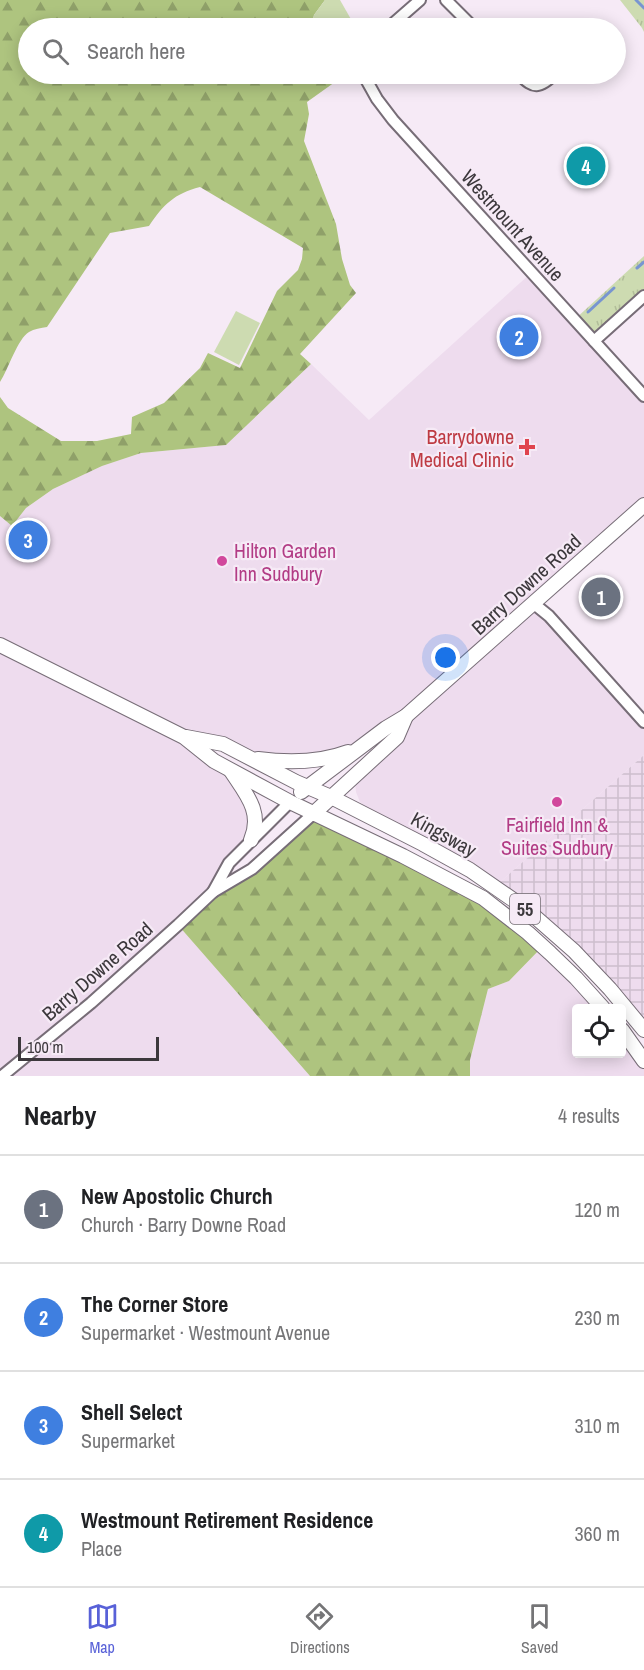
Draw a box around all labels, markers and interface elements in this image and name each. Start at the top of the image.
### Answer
search box [18,18,626,84]
icon: search [39,35,72,68]
text: Search here [87,36,185,66]
pin: 4 [566,144,606,188]
street label: Westmount Avenue [456,163,570,287]
pin: 2 [500,314,538,360]
place label: Barrydowne Medical Clinic [410,423,514,473]
marker: Barrydowne Medical Clinic [518,438,536,456]
pin: 3 [9,518,48,562]
street label: Barry Downe Road [465,528,587,640]
place label: Hilton Garden Inn Sudbury [234,537,336,587]
marker: Hilton Garden Inn Sudbury [215,554,229,568]
pin: 1 [582,574,620,620]
your location [431,643,460,672]
marker: Fairfield Inn & Suites Sudbury [550,795,564,809]
street label: Kingsway [406,805,482,863]
place label: Fairfield Inn & Suites Sudbury [501,811,614,861]
road number: 55 [510,894,540,924]
street label: Barry Downe Road [36,915,158,1027]
map controls [572,1004,626,1058]
button: locate [572,1004,626,1058]
scale bar [18,1034,159,1062]
text: 100 m [27,1036,63,1058]
text: Nearby [24,1098,96,1133]
text: 4 results [558,1102,620,1129]
text: New Apostolic Church [81,1181,273,1211]
text: 1 [39,1196,48,1223]
text: 120 m [574,1196,620,1223]
text: Church · Barry Downe Road [81,1211,286,1238]
text: The Corner Store [81,1289,228,1319]
text: 2 [39,1304,48,1331]
text: 230 m [574,1304,620,1331]
text: Supermarket · Westmount Avenue [81,1319,330,1346]
text: Shell Select [81,1397,182,1427]
text: 3 [39,1412,48,1439]
text: 310 m [574,1412,620,1439]
text: Supermarket [81,1427,175,1454]
text: Westmount Retirement Residence [81,1505,373,1535]
text: 4 [39,1520,48,1547]
text: 360 m [574,1520,620,1547]
text: Place [81,1535,122,1562]
tab: Map [86,1600,119,1658]
tab: Directions [290,1600,350,1658]
tab: Saved [521,1600,558,1658]

